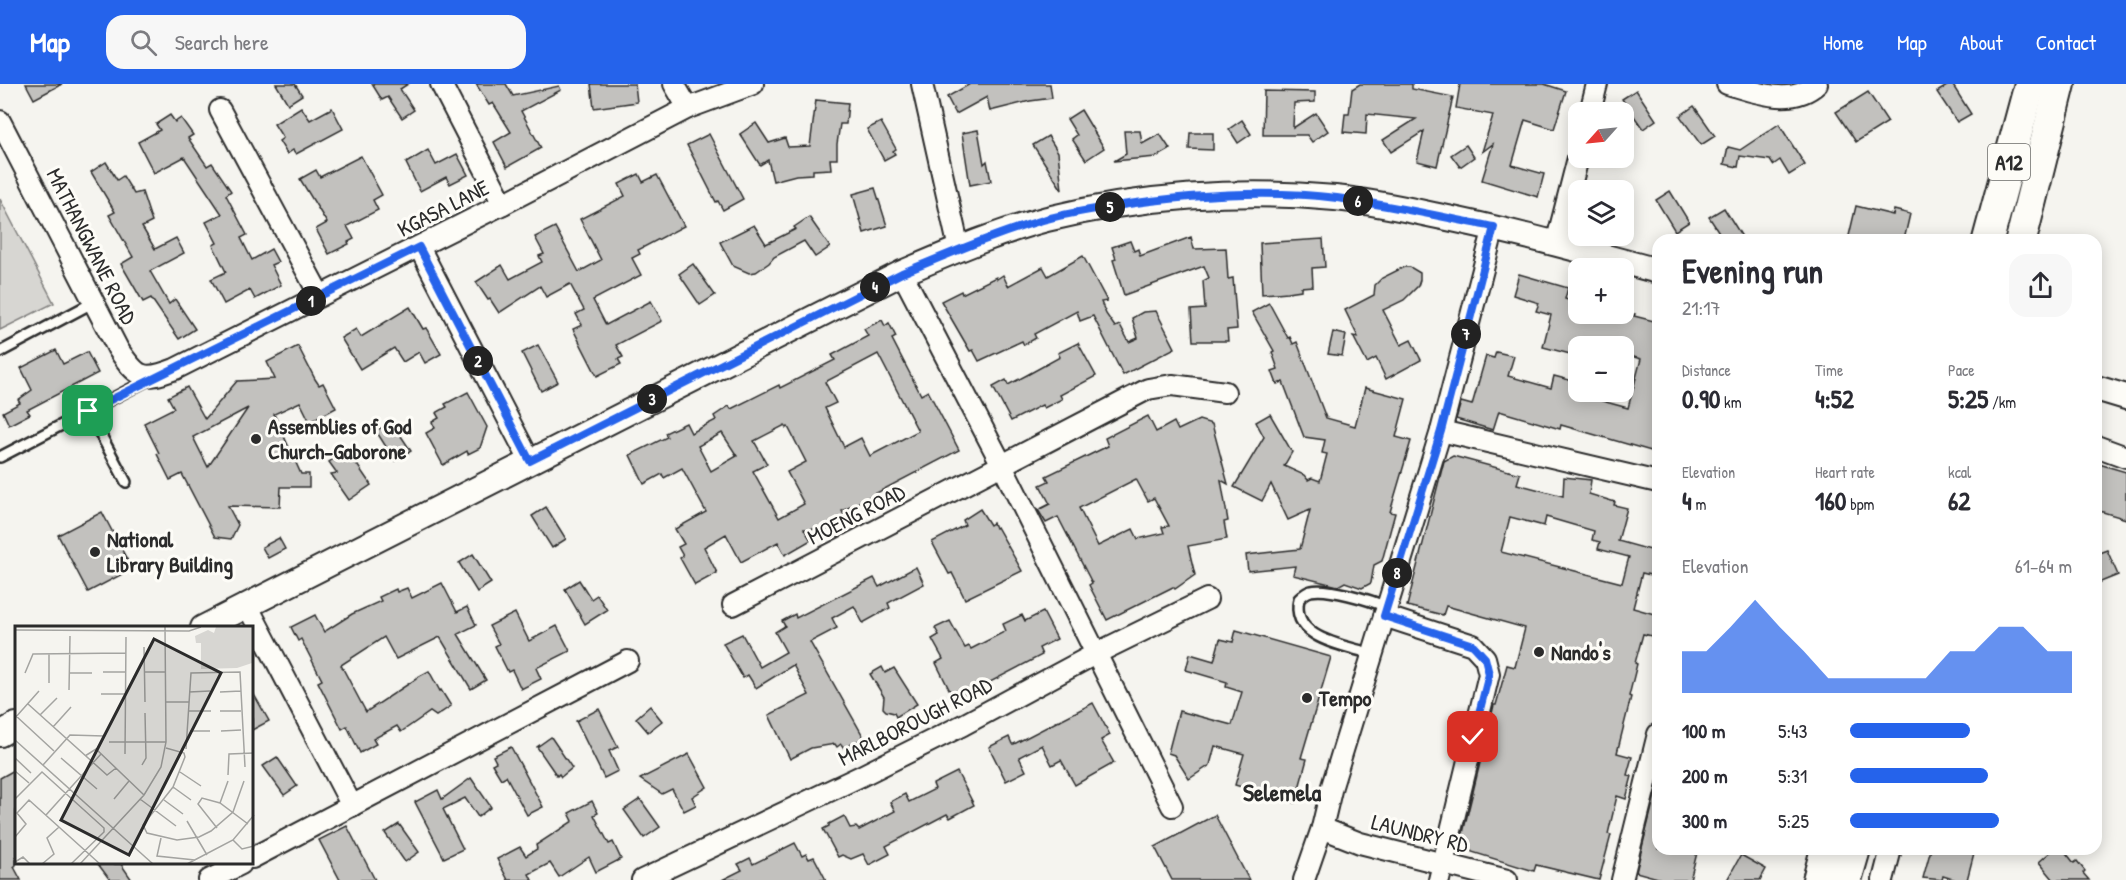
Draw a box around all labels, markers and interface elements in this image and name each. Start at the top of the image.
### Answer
search box [106,15,526,69]
text: Map [30,23,70,61]
icon: search [127,26,160,59]
text: Search here [175,27,269,57]
text: Home [1823,28,1864,57]
text: Map [1897,28,1927,57]
text: About [1960,28,2003,57]
text: Contact [2036,28,2096,57]
north arrow [1568,102,1634,168]
map controls [1568,102,1634,402]
road number: A12 [1988,144,2030,180]
street label: MATHANGWANE ROAD [40,163,145,330]
street label: KGASA LANE [392,172,494,244]
button: layers [1568,180,1634,246]
pin: 6 [1343,186,1373,216]
text: 6 [1355,190,1361,212]
pin: 5 [1095,192,1125,222]
text: 5 [1107,196,1113,218]
text: Evening run [1682,249,1823,293]
button: share [2009,254,2072,317]
button: + [1568,258,1634,324]
pin: 4 [860,272,890,302]
text: 4 [872,276,878,298]
pin: 1 [296,286,326,316]
text: 1 [308,290,314,312]
text: 21:17 [1682,294,1720,321]
pin: 7 [1451,319,1481,349]
text: 7 [1462,323,1470,345]
button: − [1568,336,1634,402]
pin: 2 [463,346,493,376]
text: 2 [474,350,482,372]
text: Distance [1682,359,1731,381]
text: Time [1815,359,1843,381]
text: Pace [1948,359,1975,381]
text: 0.90 [1682,381,1720,416]
text: 4:52 [1815,381,1854,416]
text: 5:25 [1948,381,1988,416]
pin: 3 [637,384,667,414]
pin [62,385,113,436]
text: 3 [648,388,656,410]
text: km [1720,391,1742,413]
text: /km [1988,391,2016,413]
icon: arrive [71,394,104,427]
place label: Assemblies of God Church-Gaborone [268,411,412,466]
marker: Assemblies of God Church-Gaborone [249,432,263,446]
text: Elevation [1682,461,1735,483]
text: Heart rate [1815,461,1875,483]
text: kcal [1948,461,1971,483]
street label: MOENG ROAD [802,476,910,551]
text: 4 [1682,483,1692,518]
text: 160 [1815,483,1846,518]
text: 62 [1948,483,1971,518]
text: m [1692,493,1706,515]
text: bpm [1846,493,1874,515]
place label: National Library Building [107,524,233,580]
marker: National Library Building [88,545,102,559]
text: Elevation [1682,552,1748,579]
text: 61–64 m [2015,552,2072,579]
pin: 8 [1382,558,1412,588]
text: 8 [1394,562,1400,584]
inset map [15,626,254,865]
place label: Nando's [1551,637,1611,667]
marker: Nando's [1532,645,1546,659]
street label: MARLBOROUGH ROAD [833,669,998,773]
place label: Tempo [1318,683,1371,714]
marker: Tempo [1300,691,1314,705]
pin [1447,711,1498,762]
text: 100 m [1682,717,1725,744]
text: 5:43 [1778,717,1808,744]
icon: check [1456,720,1489,753]
text: 200 m [1682,762,1727,789]
text: 5:31 [1778,762,1807,789]
district label: Selemela [1243,776,1322,808]
street label: LAUNDRY RD [1369,807,1472,860]
text: 300 m [1682,807,1727,834]
text: 5:25 [1778,807,1809,834]

